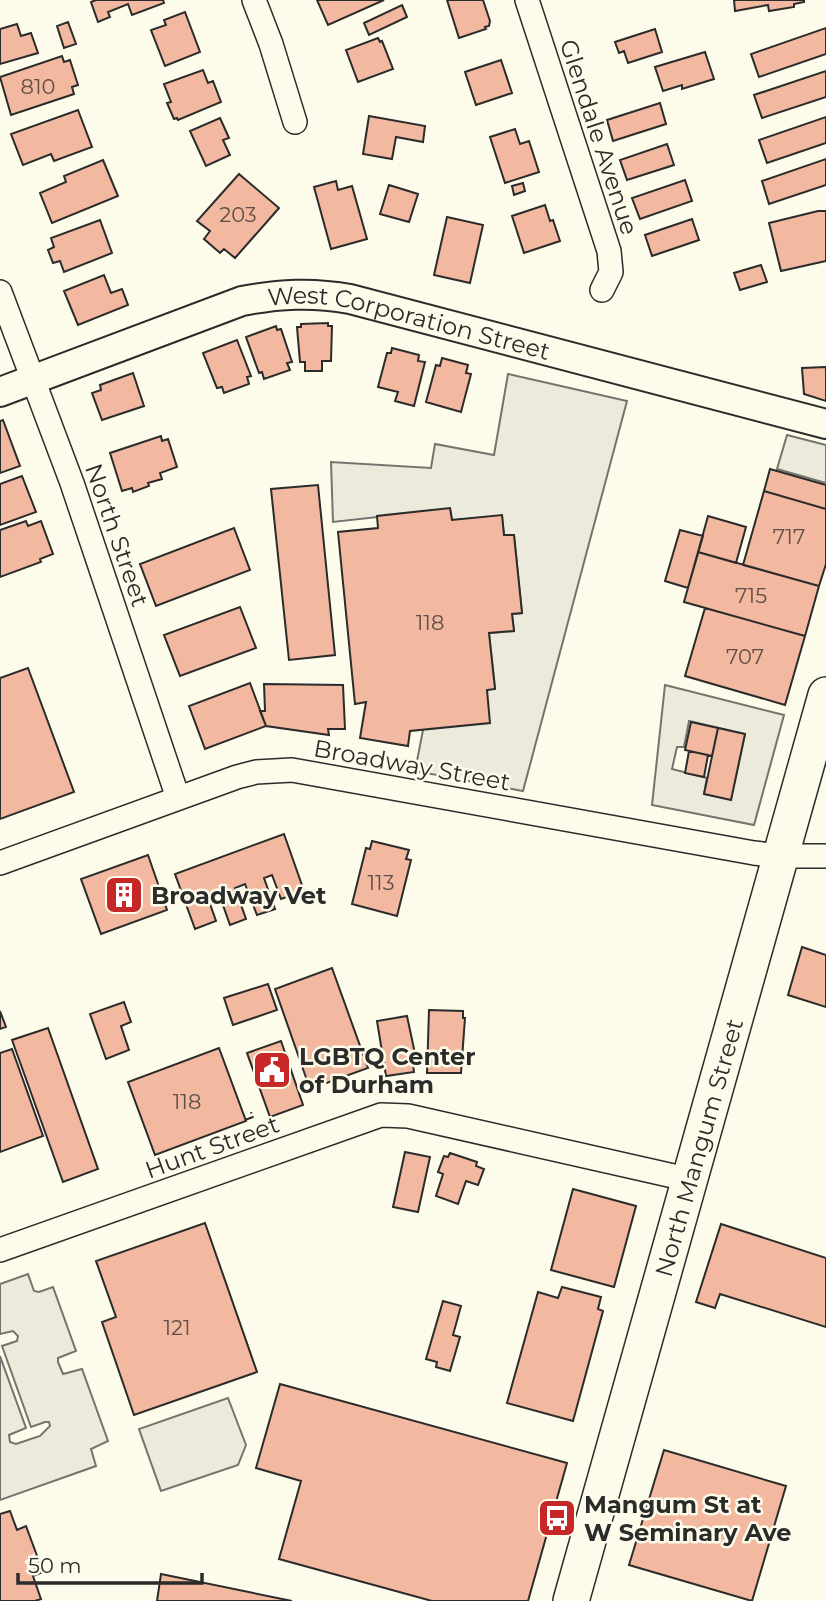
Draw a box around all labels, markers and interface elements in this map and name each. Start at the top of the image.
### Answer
street label: Glendale Avenue [554,36,644,238]
house number: 810 [21,74,55,99]
house number: 203 [219,202,257,227]
street label: West Corporation Street [266,280,554,366]
street label: North Street [79,460,155,611]
house number: 717 [773,524,805,549]
house number: 715 [735,583,767,608]
house number: 118 [416,610,444,635]
house number: 707 [726,644,764,669]
street label: Broadway Street [311,733,513,797]
house number: 113 [367,870,395,895]
building icon: Broadway Vet [103,874,145,916]
place label: Broadway Vet [151,881,327,910]
street label: North Mangum Street [648,1015,749,1280]
place label: LGBTQ Center of Durham [299,1042,476,1099]
public building icon: LGBTQ Center of Durham [251,1049,293,1091]
house number: 118 [173,1089,201,1114]
street label: Hunt Street [141,1109,283,1185]
house number: 121 [163,1315,191,1340]
place label: Mangum St at W Seminary Ave [584,1490,791,1547]
bus stop icon: Mangum St at W Seminary Ave [536,1497,578,1539]
scale bar [18,1542,201,1586]
text: 50 m [28,1553,82,1578]

